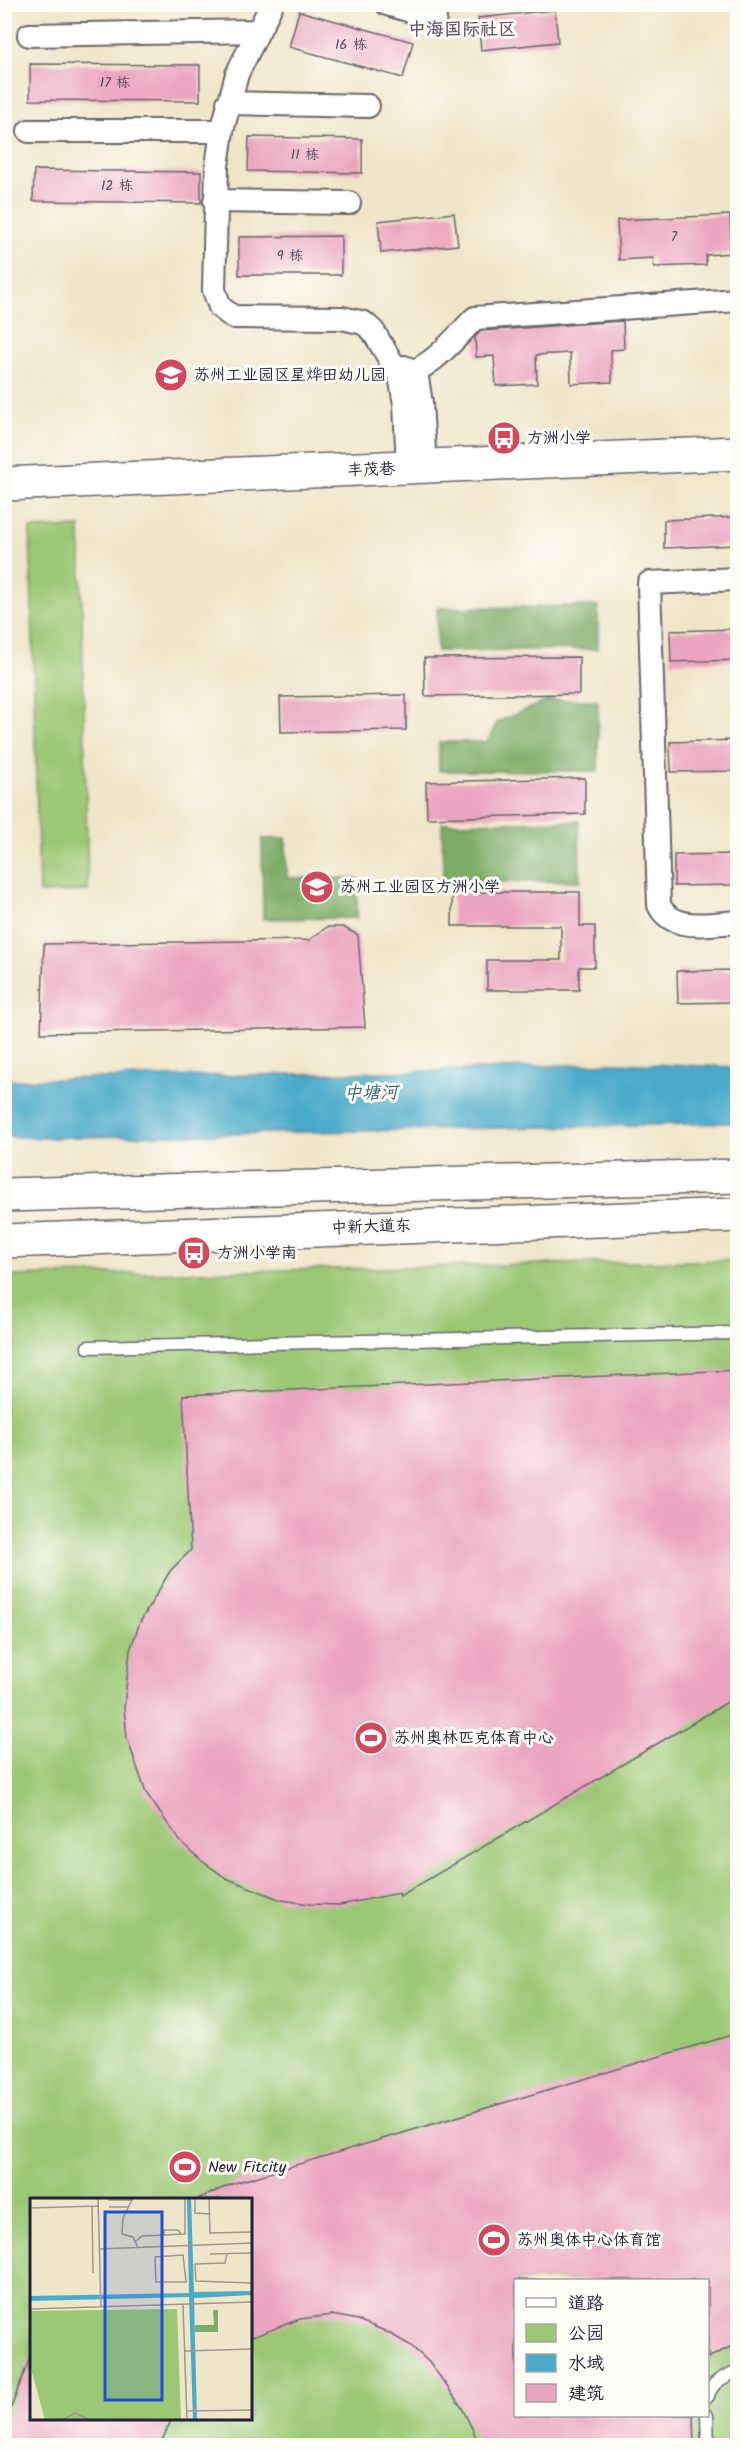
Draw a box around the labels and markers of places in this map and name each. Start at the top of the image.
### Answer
school or university icon: 苏州工业园区星烨田幼儿园 [153,357,189,393]
place label: 苏州工业园区星烨田幼儿园 [194,363,386,388]
bus stop icon: 方洲小学 [486,420,522,456]
place label: 方洲小学 [527,426,591,451]
school or university icon: 苏州工业园区方洲小学 [299,869,335,905]
place label: 苏州工业园区方洲小学 [340,875,500,900]
bus stop icon: 方洲小学南 [176,1235,212,1271]
place label: 方洲小学南 [217,1241,297,1266]
sports icon: 苏州奥林匹克体育中心 [353,1720,389,1756]
place label: 苏州奥林匹克体育中心 [394,1726,554,1751]
sports icon: New Fitcity [167,2149,203,2185]
place label: New Fitcity [208,2155,287,2180]
sports icon: 苏州奥体中心体育馆 [476,2222,512,2258]
place label: 苏州奥体中心体育馆 [517,2228,661,2253]

